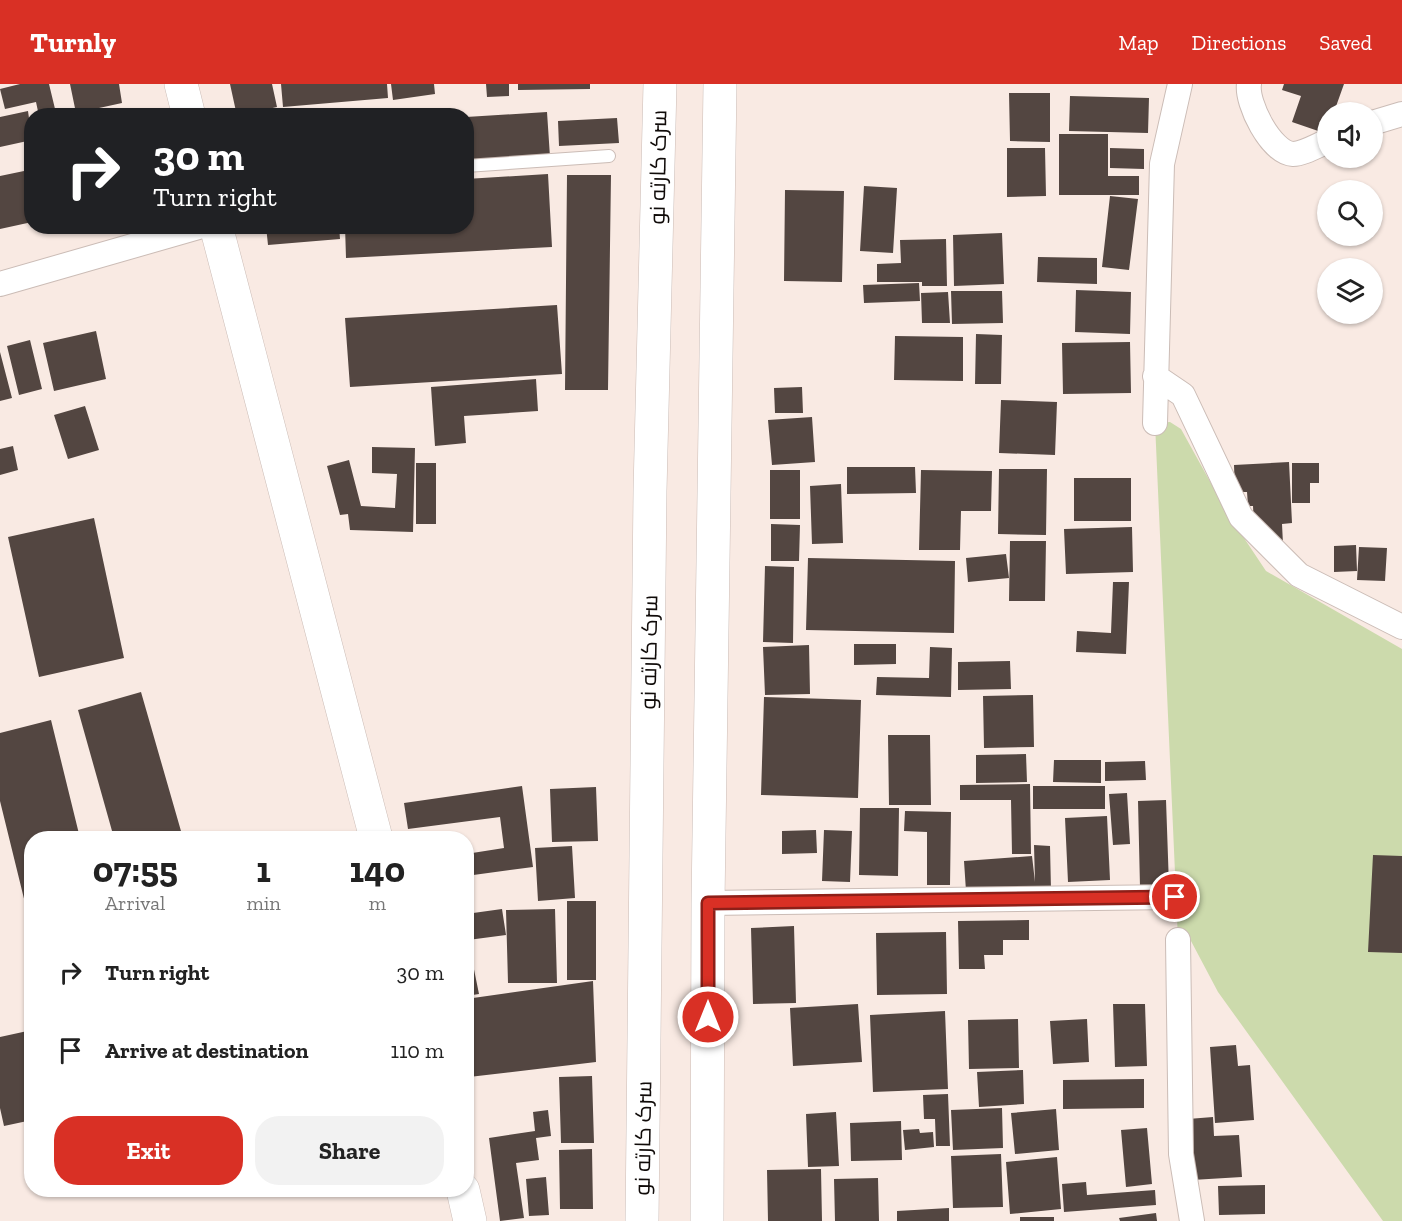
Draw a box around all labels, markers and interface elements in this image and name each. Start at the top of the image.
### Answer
text: Turnly [30,26,116,59]
text: Map [1119,30,1159,55]
text: Directions [1192,30,1286,55]
text: Saved [1319,30,1372,55]
map controls [1317,102,1383,324]
button: sound [1317,102,1383,168]
street label: سرک کارته نو [643,109,673,225]
text: 30 m [153,130,244,181]
icon: right [54,132,132,210]
button: search [1317,180,1383,246]
text: Turn right [153,181,277,213]
button: layers [1317,258,1383,324]
street label: سرک کارته نو [634,594,664,710]
text: 07:55 [93,848,178,891]
text: 1 [256,848,271,891]
text: 140 [349,848,405,891]
pin [1149,871,1200,922]
icon: arrive [1158,880,1191,913]
text: Arrival [105,891,165,915]
text: min [246,891,281,915]
text: m [369,891,386,915]
icon: right [54,956,87,989]
text: Turn right [105,959,209,986]
text: 30 m [397,959,444,986]
position arrow [676,985,740,1049]
icon: arrive [54,1034,87,1067]
text: Arrive at destination [105,1037,308,1064]
text: 110 m [390,1037,444,1064]
street label: سرک کارته نو [628,1080,658,1196]
button: Exit [54,1116,243,1185]
button: Share [255,1116,444,1185]

